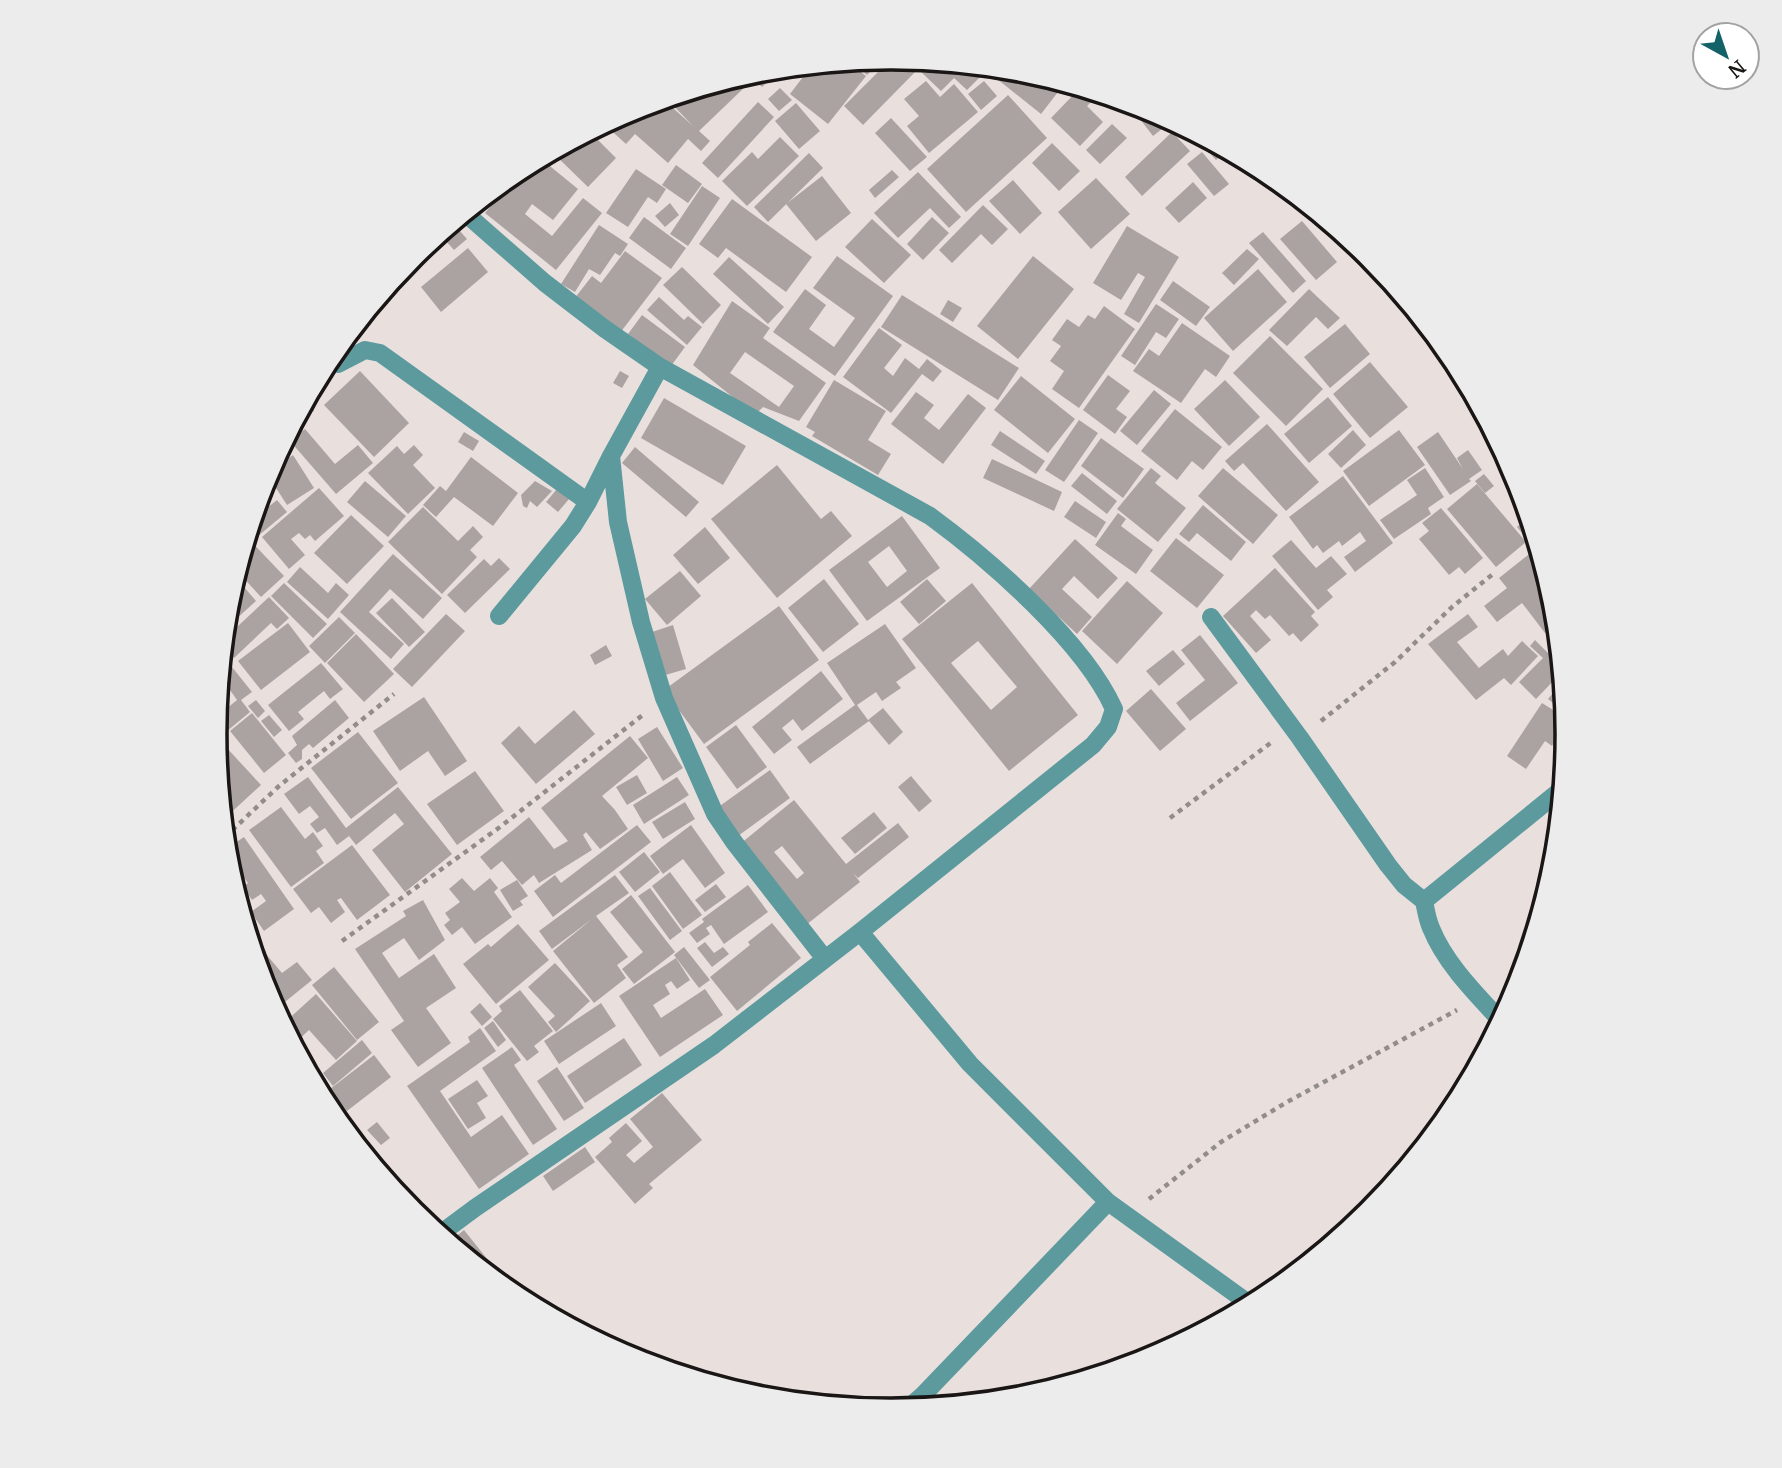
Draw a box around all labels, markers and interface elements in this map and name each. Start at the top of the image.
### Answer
north arrow [1691,21,1761,91]
text: N [1723,55,1750,83]

